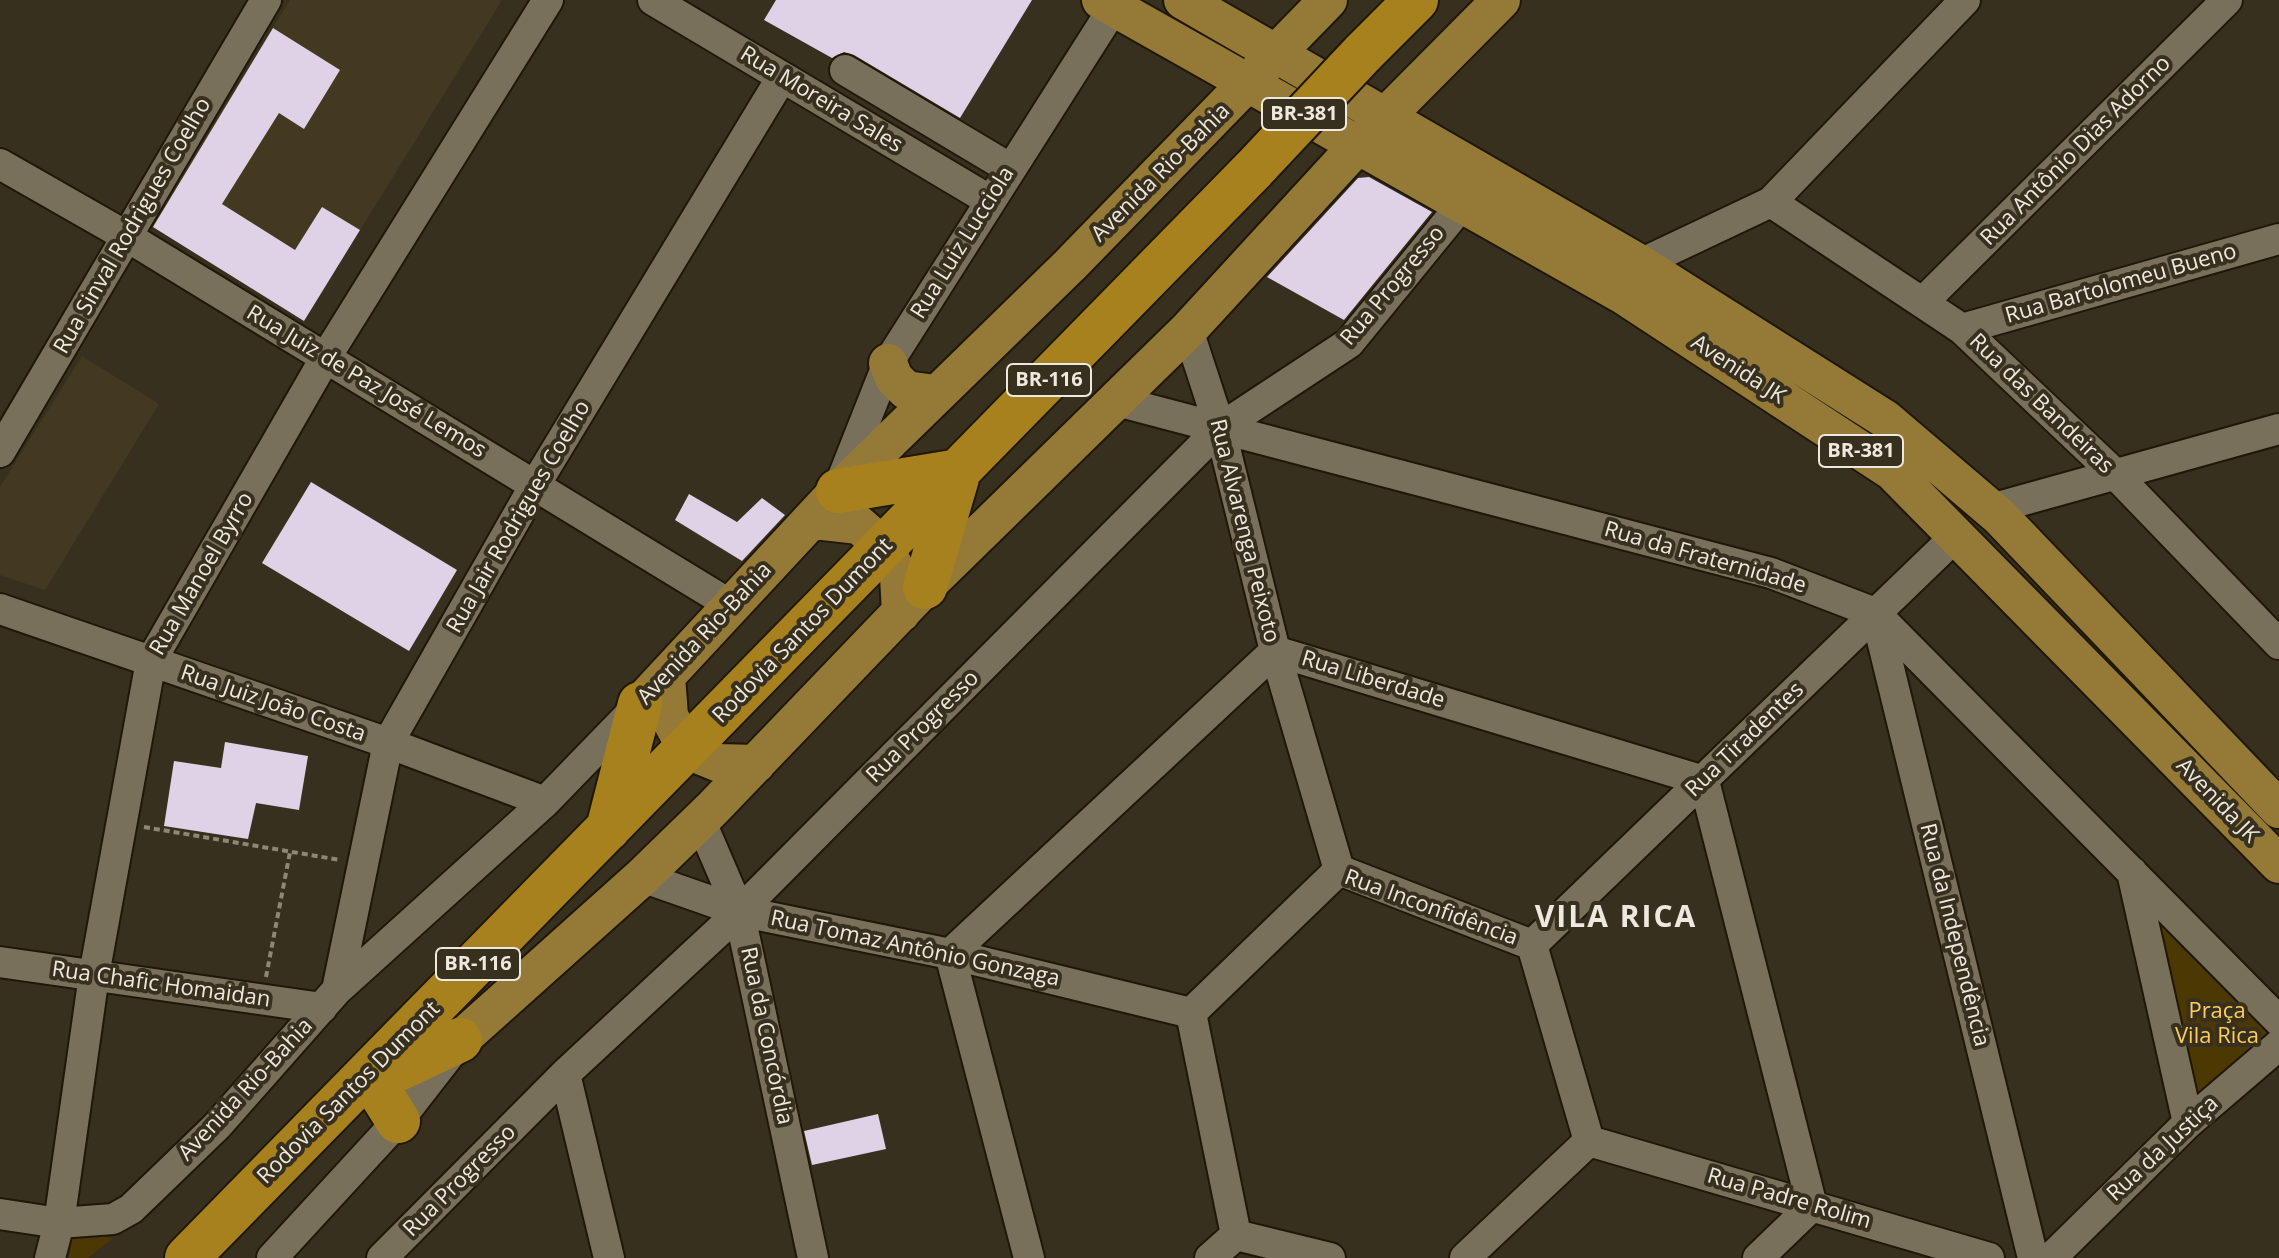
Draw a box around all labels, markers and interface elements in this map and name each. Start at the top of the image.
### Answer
street label: Rua Moreira Sales [735,41,907,159]
street label: Rua Antônio Dias Adorno [1976,51,2176,251]
street label: Rua Sinval Rodrigues Coelho [49,93,217,359]
street label: Avenida Rio-Bahia [1086,98,1236,248]
road number: BR-381 [1262,98,1346,130]
street label: Rua Luiz Lucciola [906,162,1020,324]
street label: Rua Progresso [1335,221,1451,351]
street label: Rua Bartolomeu Bueno [2002,238,2240,330]
street label: Rua Juiz de Paz José Lemos [242,300,490,464]
street label: Rua das Bandeiras [1964,329,2118,479]
street label: Avenida JK [1686,330,1790,410]
road number: BR-116 [1007,364,1091,396]
street label: Rua Jair Rodrigues Coelho [442,396,596,638]
street label: Rua Alvarenga Peixoto [1203,417,1285,645]
road number: BR-381 [1819,435,1903,467]
street label: Rua Manoel Byrro [145,488,259,660]
street label: Rua da Fraternidade [1601,517,1809,599]
street label: Rodovia Santos Dumont [708,533,898,729]
street label: Avenida Rio-Bahia [632,557,778,711]
street label: Rua Liberdade [1298,646,1448,714]
street label: Rua Juiz João Costa [177,660,369,748]
street label: Rua Progresso [861,665,985,789]
street label: Rua Tiradentes [1680,677,1810,803]
street label: Avenida JK [2170,753,2264,849]
street label: Rua da Independência [1914,821,1994,1049]
street label: Rua Inconfidência [1341,864,1521,952]
district label: VILA RICA [1535,900,1697,936]
street label: Rua Tomaz Antônio Gonzaga [768,905,1062,993]
street label: Rua da Concórdia [734,945,798,1127]
road number: BR-116 [436,948,520,980]
street label: Rua Chafic Homaidan [50,957,272,1013]
street label: Rodovia Santos Dumont [252,996,446,1190]
park label: Praça Vila Rica [2175,999,2259,1050]
street label: Avenida Rio-Bahia [173,1013,319,1167]
street label: Rua da Justiça [2102,1091,2224,1207]
street label: Rua Progresso [398,1119,522,1243]
street label: Rua Padre Rolim [1704,1163,1874,1235]

